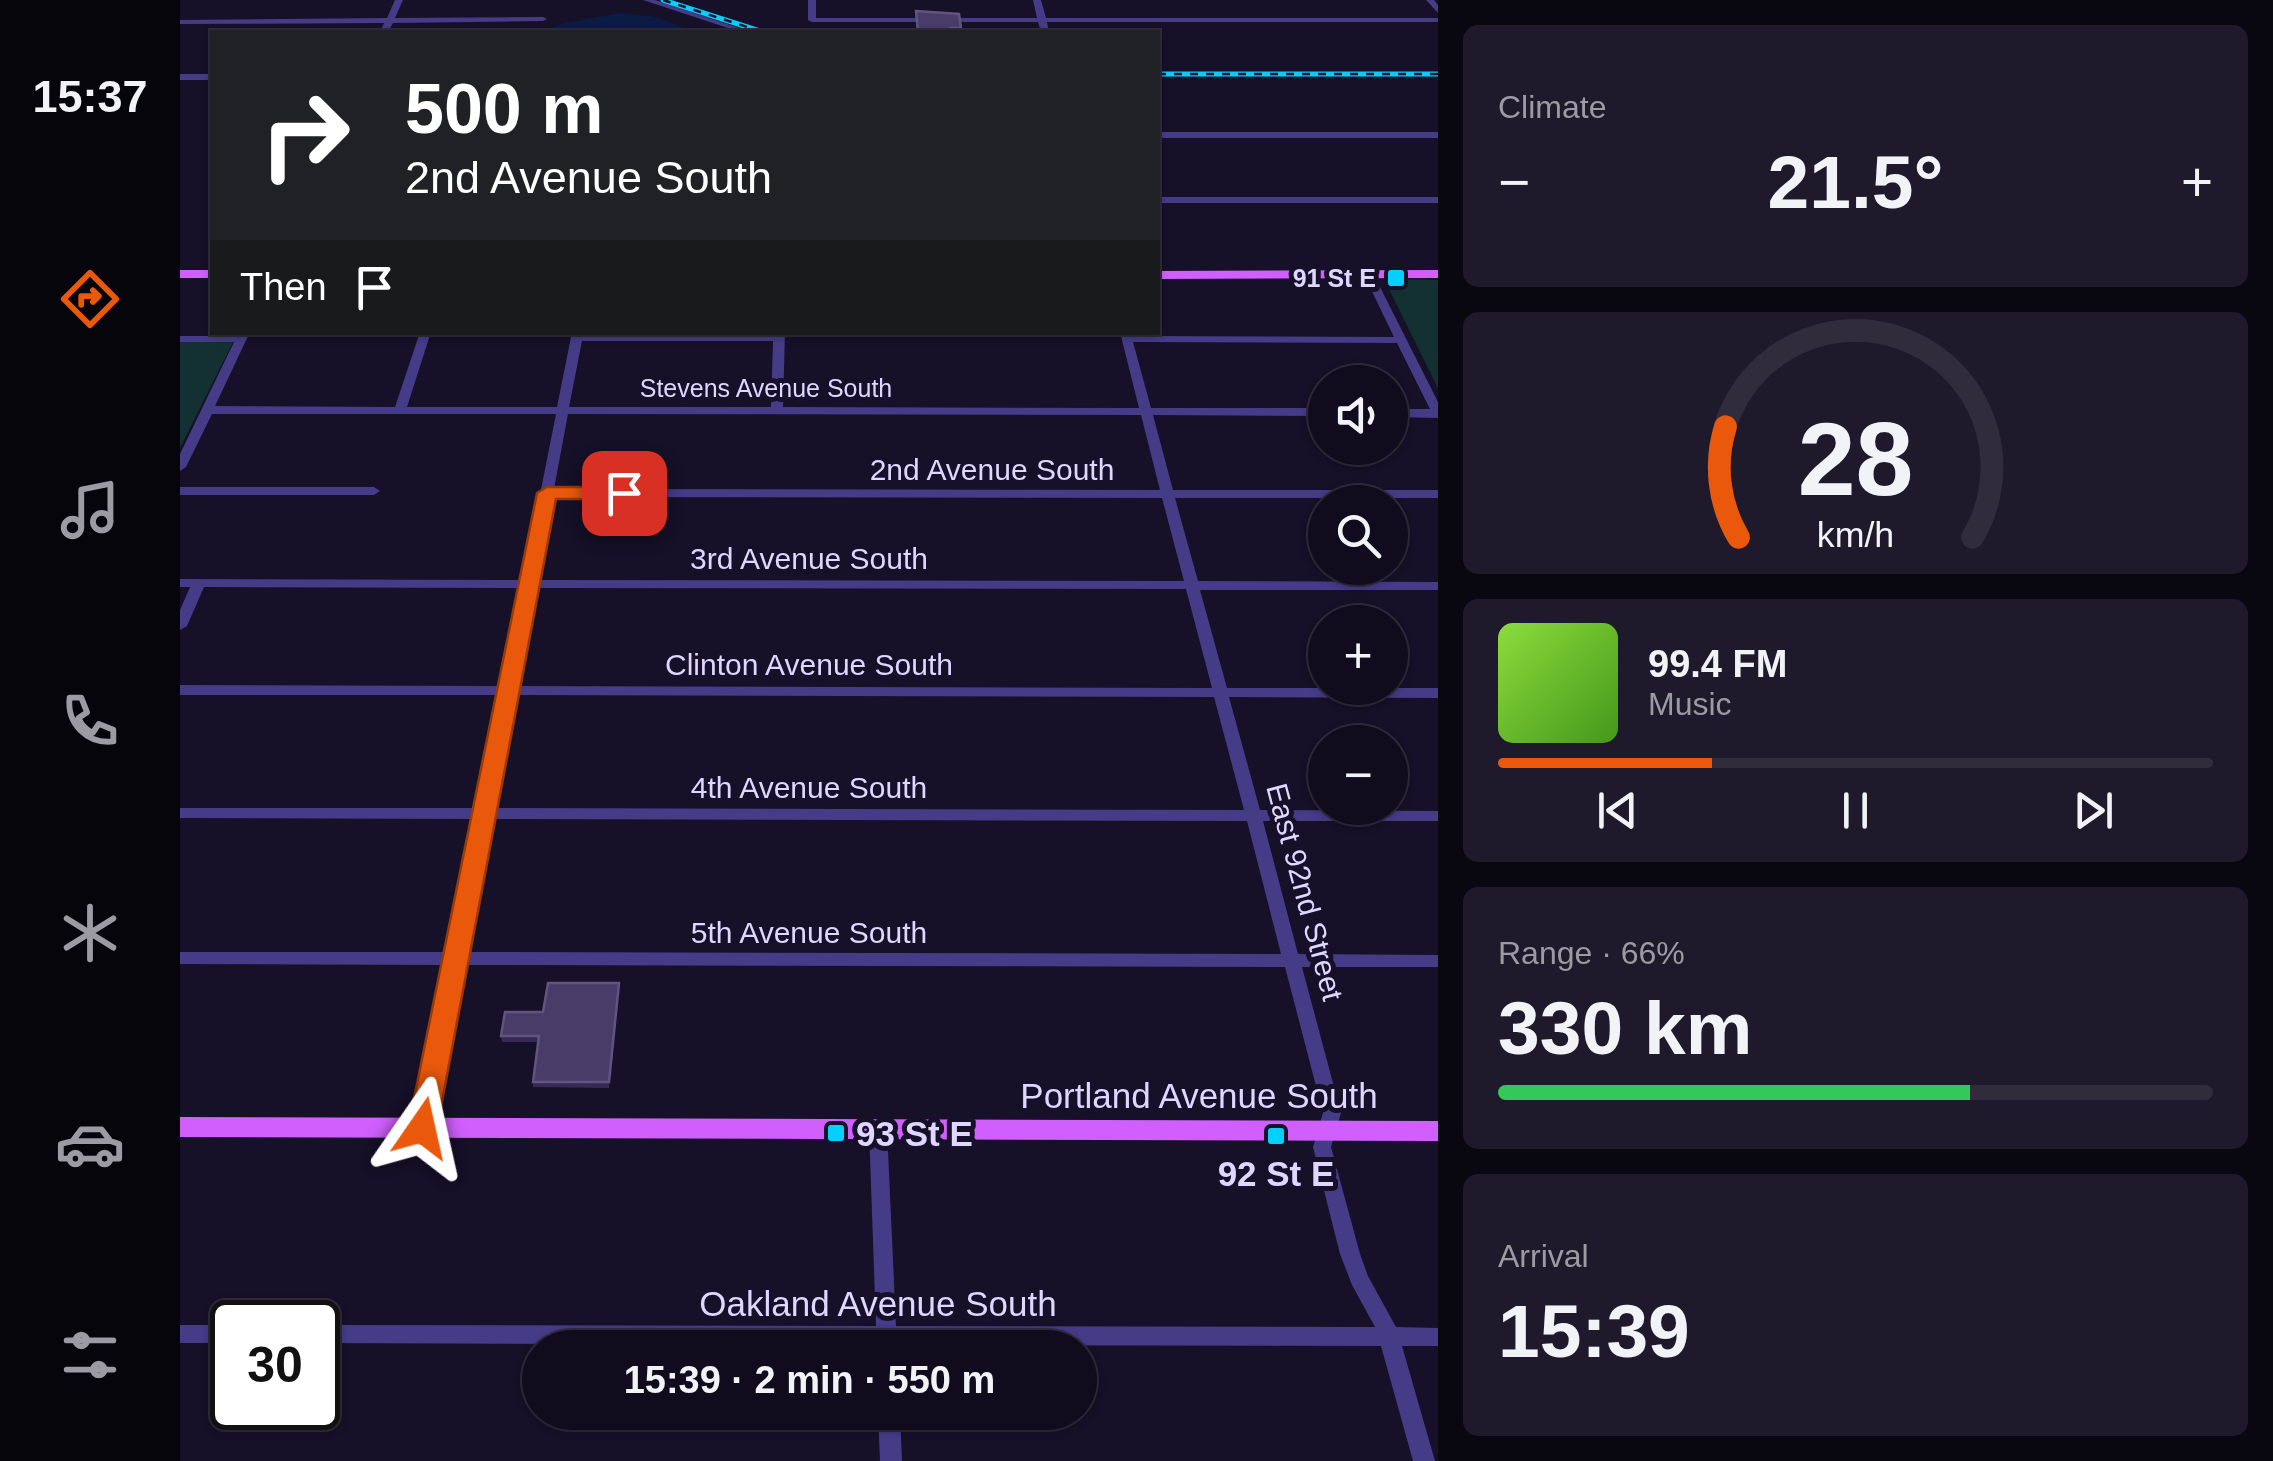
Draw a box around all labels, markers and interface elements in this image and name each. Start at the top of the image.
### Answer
icon: right [240,70,370,200]
text: 500 m [405,70,603,148]
text: 15:37 [32,71,148,122]
text: Climate [1498,89,1606,125]
text: 21.5° [1768,140,1943,224]
text: − [1498,151,1530,213]
text: + [2181,151,2213,213]
text: 2nd Avenue South [405,152,772,203]
icon: arrive [347,260,402,315]
icon: directions [55,264,125,334]
place label: 91 St E [1293,264,1376,292]
text: Then [240,266,327,308]
marker: 91 St E [1385,267,1407,289]
map controls [1308,365,1408,825]
button: sound [1308,365,1408,465]
street label: Stevens Avenue South [640,374,892,402]
text: 28 [1798,401,1913,517]
pin [582,451,667,536]
street label: 2nd Avenue South [870,453,1114,486]
icon: arrive [597,466,652,521]
icon: music [55,475,125,545]
button: search [1308,485,1408,585]
text: km/h [1817,515,1894,555]
street label: 3rd Avenue South [690,542,928,575]
button: + [1308,605,1408,705]
text: 99.4 FM [1648,643,1787,685]
street label: Clinton Avenue South [665,648,953,681]
icon: phone [55,686,125,756]
text: Music [1648,686,1732,722]
button: − [1308,725,1408,825]
street label: 4th Avenue South [691,771,927,804]
street label: East 92nd Street [1260,780,1350,1005]
icon: previous [1590,783,1645,838]
icon: pause [1828,783,1883,838]
icon: next [2066,783,2121,838]
icon: climate [55,898,125,968]
street label: 5th Avenue South [691,916,927,949]
text: Range · 66% [1498,935,1685,971]
text: 330 km [1498,986,1752,1070]
position arrow [370,1076,474,1180]
street label: Portland Avenue South [1020,1076,1378,1115]
icon: car [55,1109,125,1179]
place label: 93 St E [856,1114,973,1153]
marker: 93 St E [825,1122,847,1144]
marker: 92 St E [1265,1125,1287,1147]
place label: 92 St E [1218,1154,1334,1193]
text: Arrival [1498,1238,1589,1274]
street label: Oakland Avenue South [699,1284,1057,1323]
text: 15:39 [1498,1289,1690,1373]
speed limit sign: 30 [210,1300,340,1430]
icon: filters [55,1320,125,1390]
text: 15:39 · 2 min · 550 m [624,1359,995,1401]

